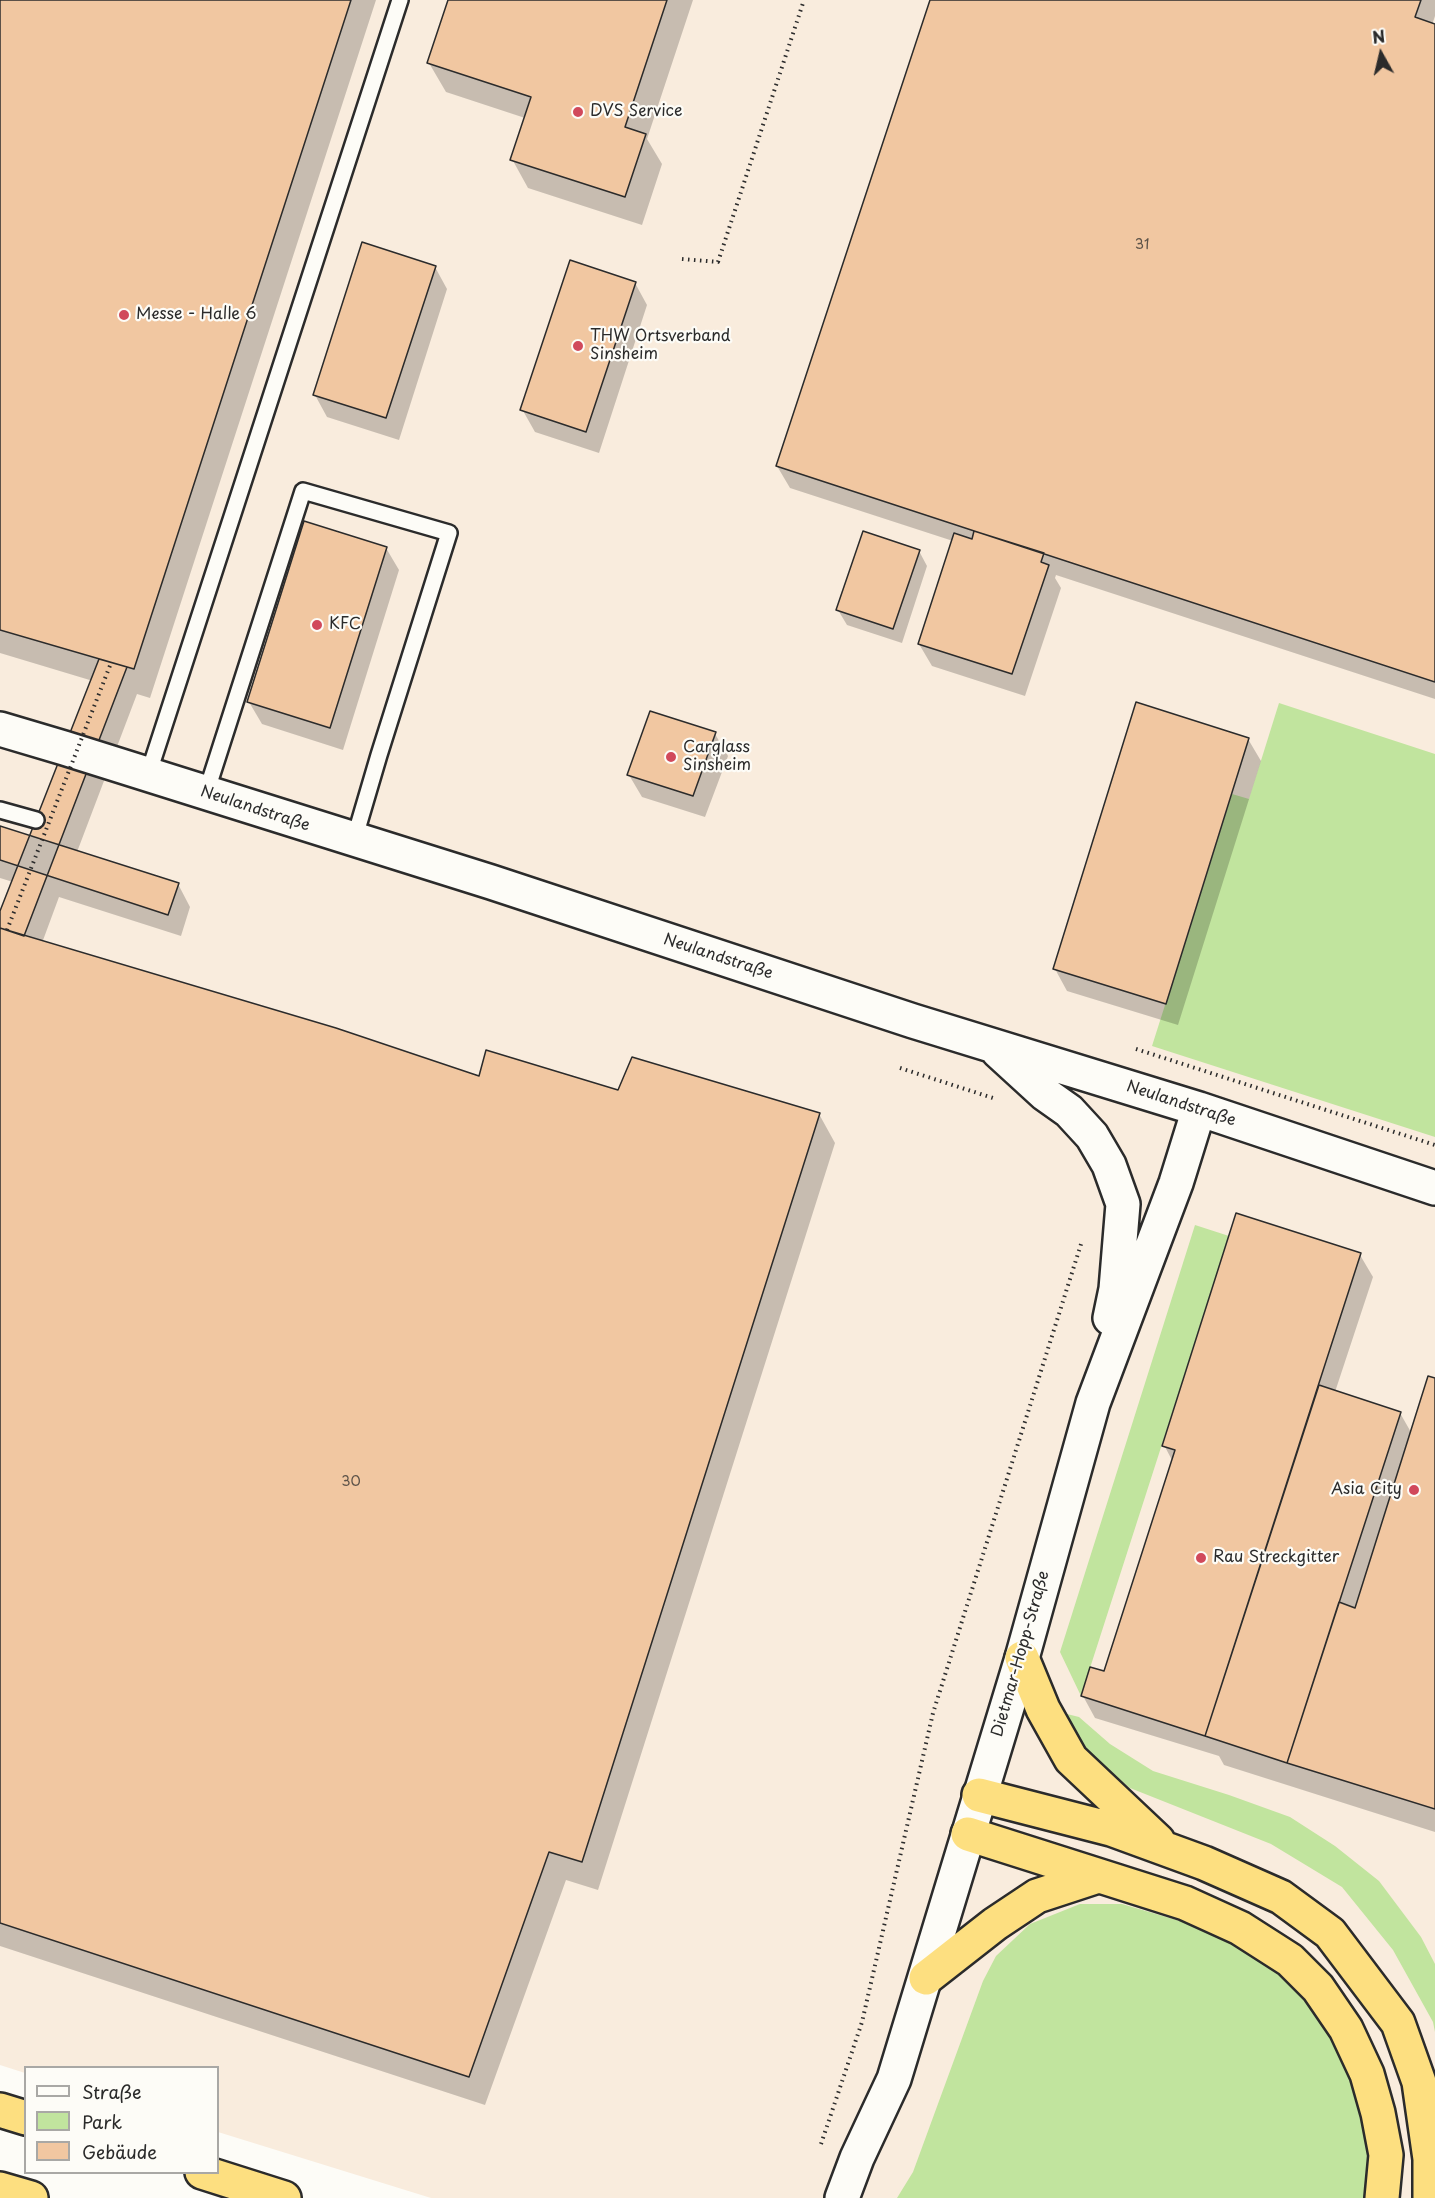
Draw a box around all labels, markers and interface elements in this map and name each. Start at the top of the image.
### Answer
text: N [1371,23,1386,49]
north arrow [1351,24,1411,84]
place label: DVS Service [590,102,682,122]
marker: DVS Service [571,105,585,119]
house number: 31 [1135,237,1149,253]
place label: Messe - Halle 6 [136,305,256,325]
marker: Messe - Halle 6 [117,308,131,322]
place label: THW Ortsverband Sinsheim [590,327,731,365]
marker: THW Ortsverband Sinsheim [571,339,585,353]
place label: KFC [329,615,361,635]
marker: KFC [310,618,324,632]
place label: Carglass Sinsheim [683,738,751,776]
marker: Carglass Sinsheim [664,750,678,764]
street label: Neulandstraße [198,782,312,836]
street label: Neulandstraße [661,930,775,984]
street label: Neulandstraße [1124,1077,1238,1131]
house number: 30 [341,1474,361,1490]
place label: Asia City [1331,1480,1402,1500]
marker: Asia City [1407,1483,1421,1497]
place label: Rau Streckgitter [1213,1548,1339,1568]
marker: Rau Streckgitter [1194,1551,1208,1565]
street label: Dietmar-Hopp-Straße [988,1569,1054,1739]
legend [24,2066,219,2174]
text: Straße [82,2078,142,2105]
text: Park [82,2108,122,2135]
text: Gebäude [82,2138,157,2165]

